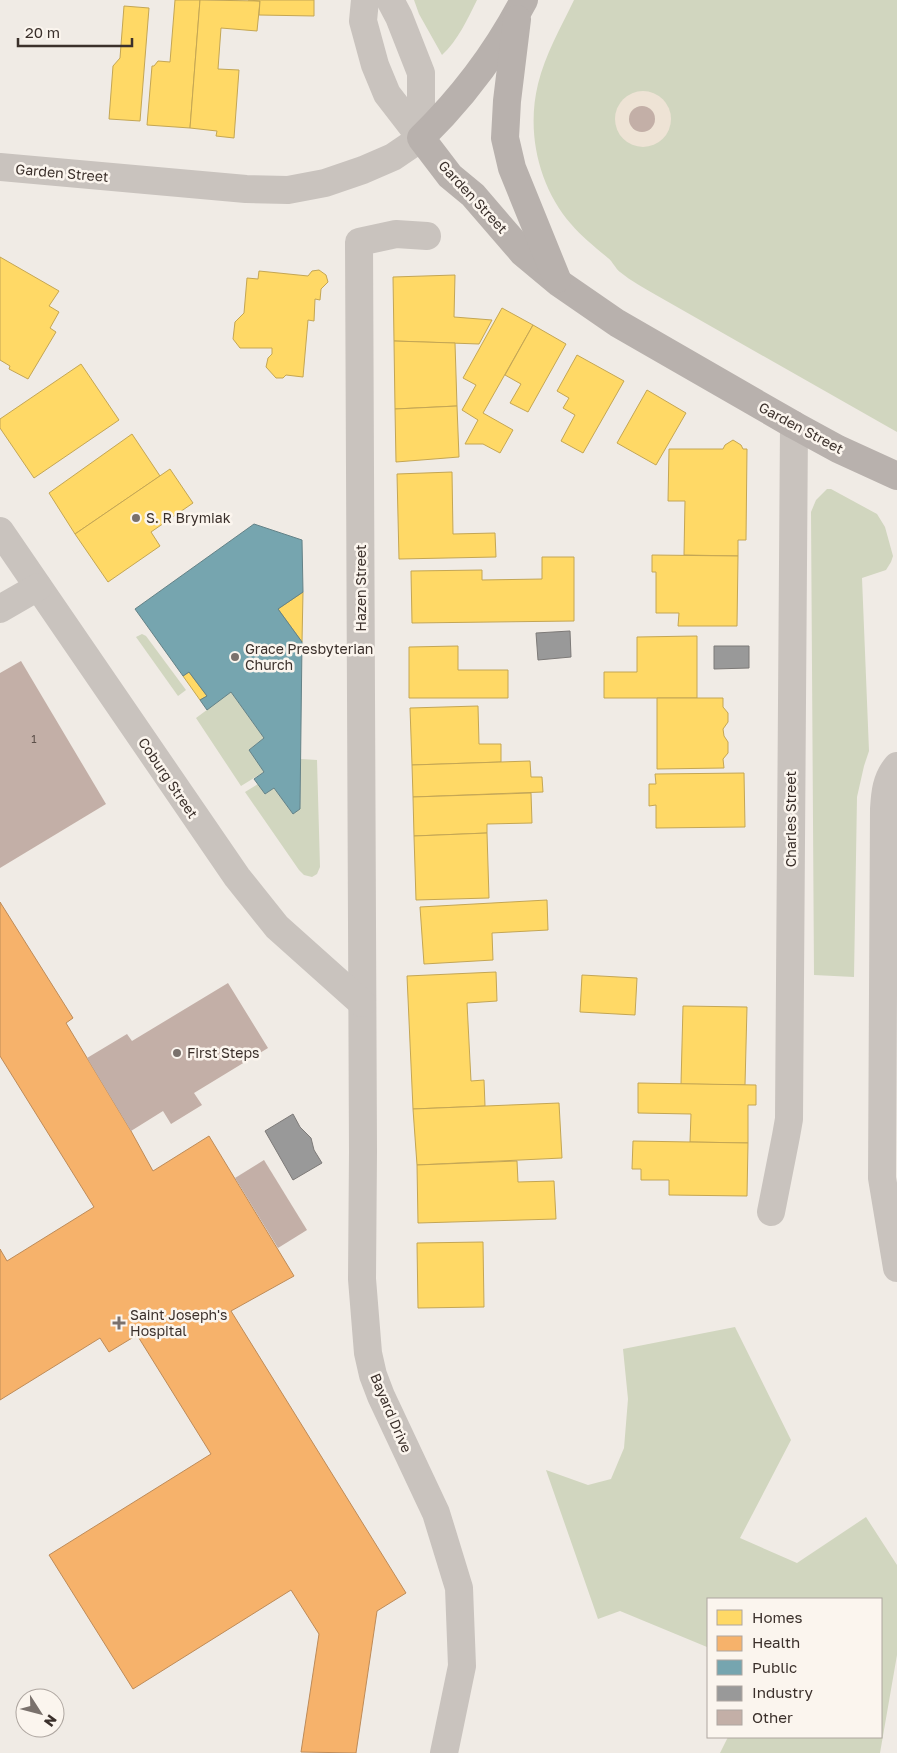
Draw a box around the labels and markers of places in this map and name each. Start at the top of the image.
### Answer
place label: S. R Brymiak [146,509,231,526]
marker: S. R Brymiak [130,512,142,524]
place label: Grace Presbyterian Church [245,640,373,673]
marker: Grace Presbyterian Church [229,651,241,663]
place label: First Steps [187,1044,260,1061]
marker: First Steps [171,1047,183,1059]
place label: Saint Joseph's Hospital [130,1306,227,1339]
marker: Saint Joseph's Hospital [112,1316,126,1330]

